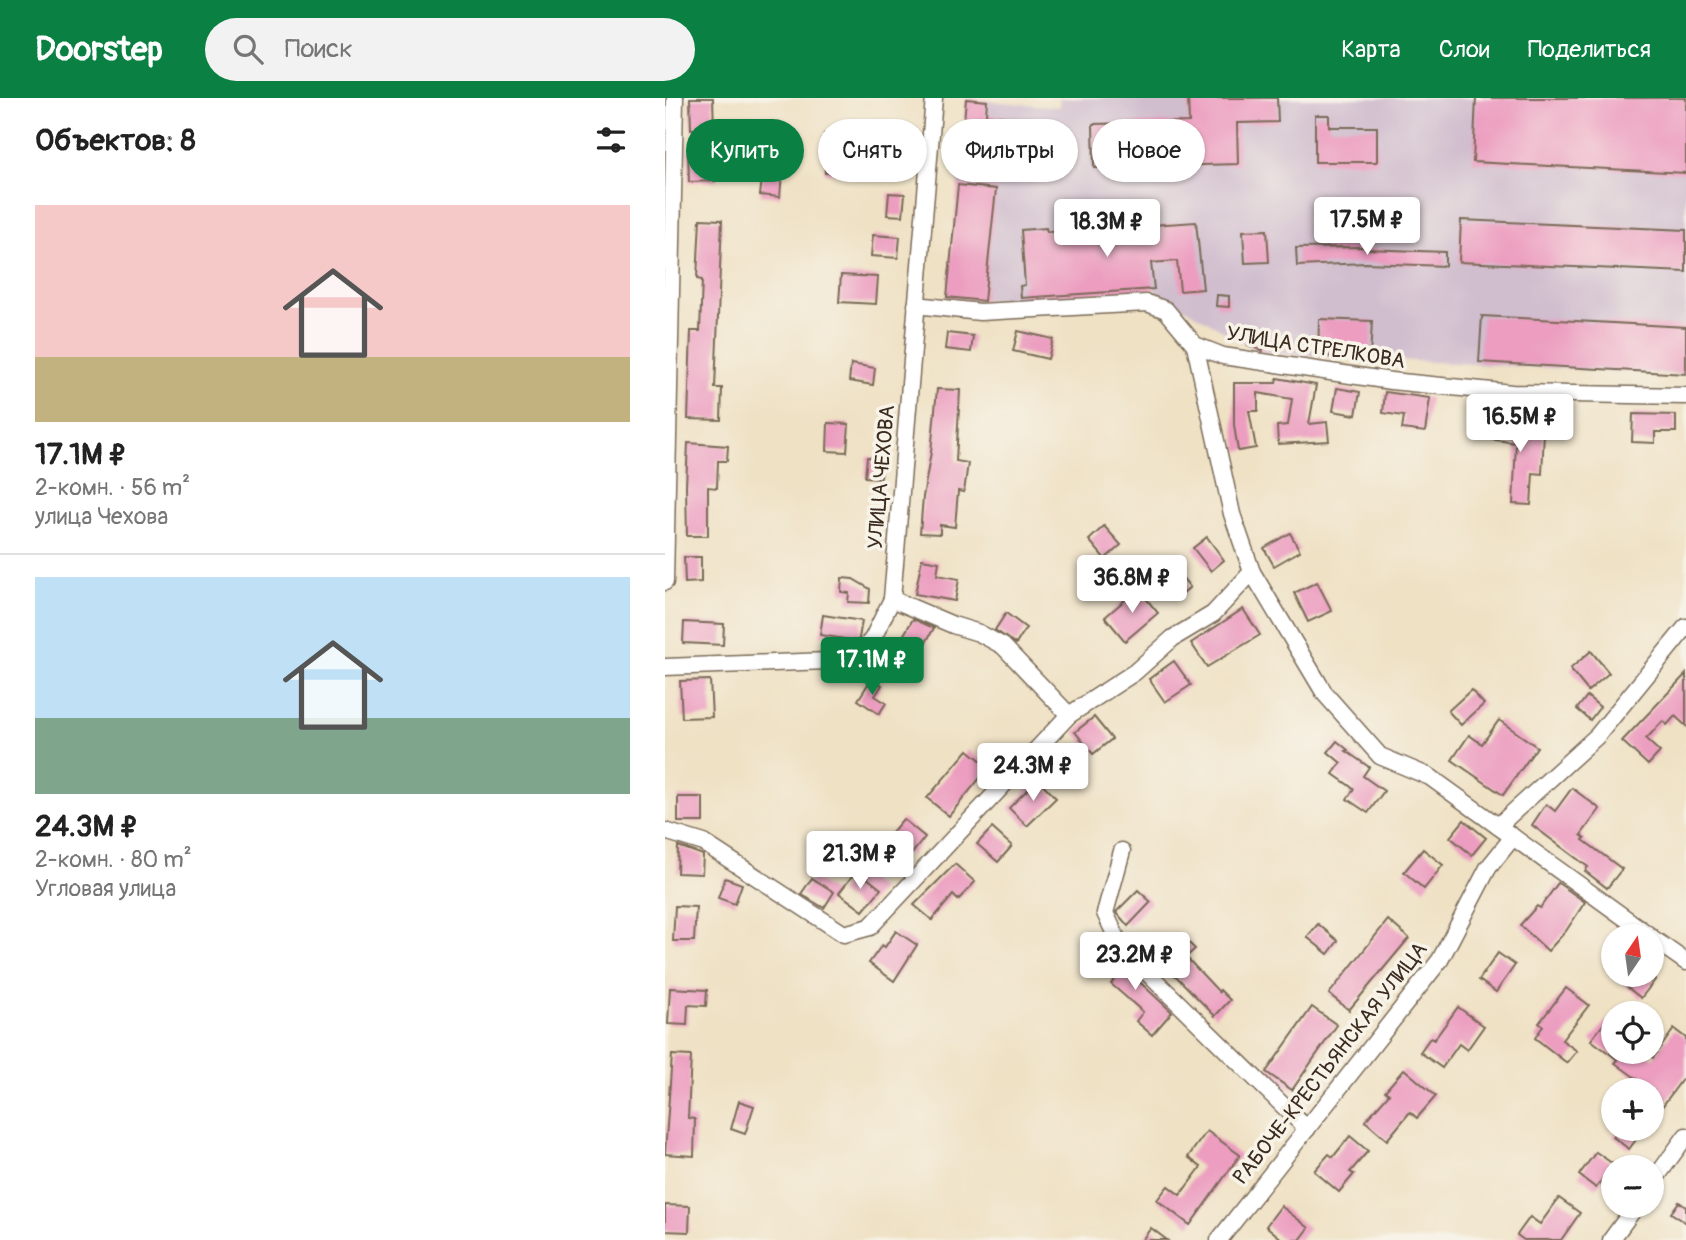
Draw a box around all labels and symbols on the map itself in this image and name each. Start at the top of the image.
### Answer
pin: 17.5M ₽ [1302,198,1432,257]
pin: 18.3M ₽ [1042,200,1172,259]
street label: УЛИЦА СТРЕЛКОВА [1225,320,1407,375]
pin: 16.5M ₽ [1455,394,1585,454]
street label: УЛИЦА ЧЕХОВА [862,404,901,550]
pin: 36.8M ₽ [1067,556,1197,615]
pin: 17.1M ₽ [807,638,937,697]
pin: 24.3M ₽ [968,744,1098,803]
pin: 21.3M ₽ [795,832,925,891]
north arrow [1601,924,1664,987]
pin: 23.2M ₽ [1070,932,1200,992]
street label: РАБОЧЕ-КРЕСТЬЯНСКАЯ УЛИЦА [1227,937,1433,1190]

